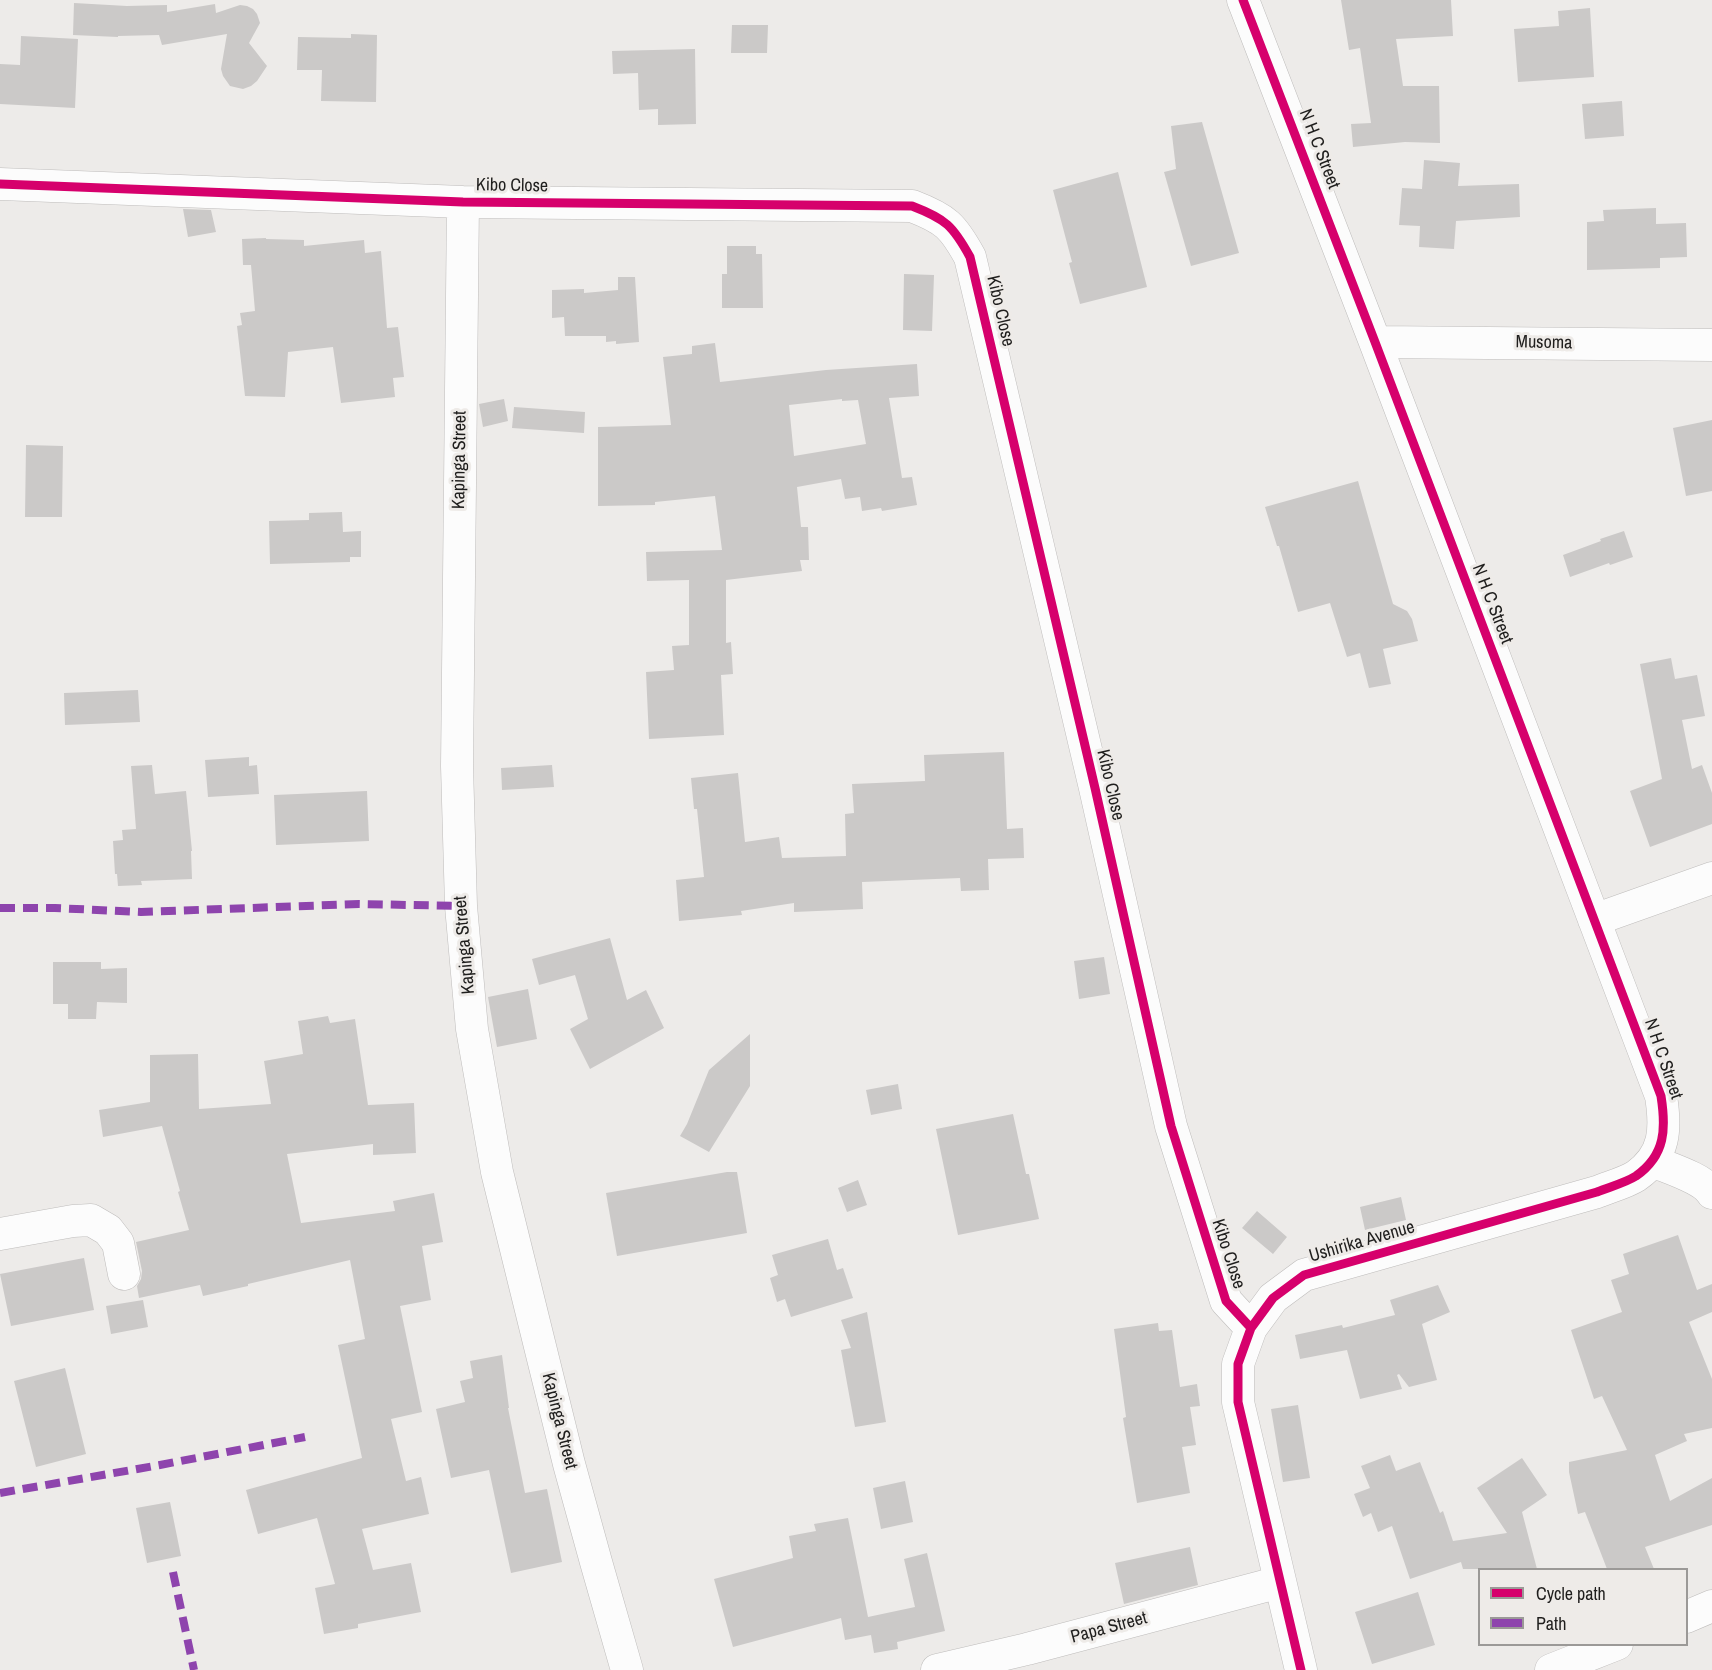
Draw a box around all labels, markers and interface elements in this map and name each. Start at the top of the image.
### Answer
street label: N H C Street [1294,106,1344,192]
street label: Kibo Close [476,175,548,197]
street label: Kibo Close [981,273,1019,349]
street label: Musoma [1516,332,1572,354]
street label: Kapinga Street [448,411,472,509]
street label: N H C Street [1467,561,1517,647]
street label: Kibo Close [1091,747,1129,823]
street label: Kapinga Street [450,895,480,995]
street label: N H C Street [1639,1016,1687,1102]
street label: Kibo Close [1207,1216,1249,1292]
street label: Ushirika Avenue [1307,1217,1417,1267]
street label: Kapinga Street [537,1371,581,1471]
legend [1478,1568,1688,1646]
text: Cycle path [1536,1581,1606,1606]
street label: Papa Street [1069,1607,1149,1649]
text: Path [1536,1611,1566,1636]

